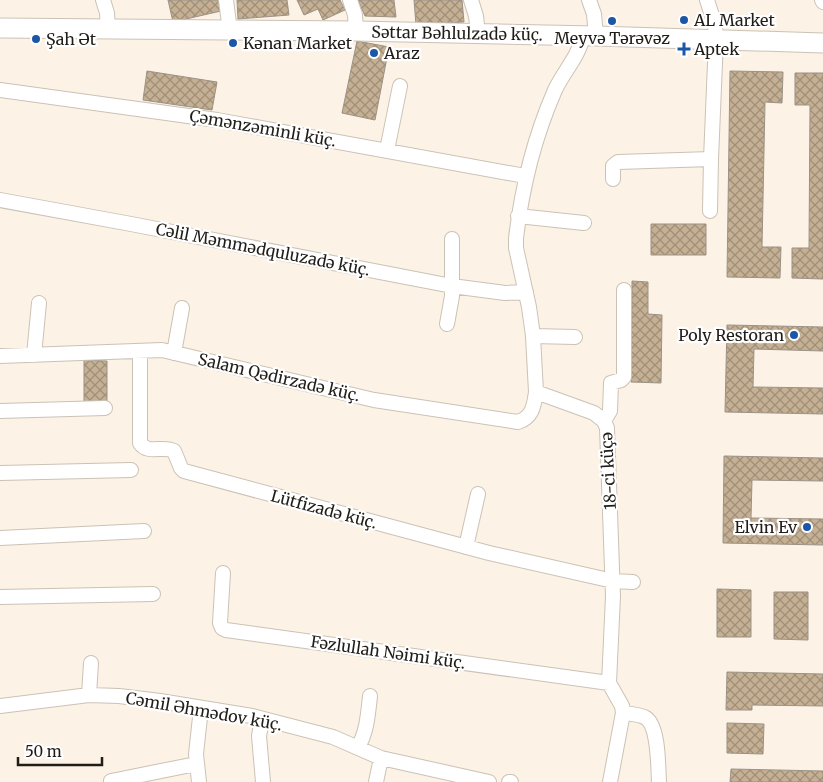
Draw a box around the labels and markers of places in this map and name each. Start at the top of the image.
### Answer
place label: AL Market [693,10,775,30]
marker: AL Market [678,14,690,26]
marker: Meyvə Tərəvəz [606,15,618,27]
place label: Meyvə Tərəvəz [554,28,670,48]
place label: Şah Ət [46,29,97,49]
marker: Şah Ət [30,33,42,45]
place label: Kənan Market [243,33,353,53]
marker: Kənan Market [227,37,239,49]
place label: Aptek [693,39,740,59]
place label: Araz [383,43,420,63]
marker: Aptek [678,43,690,55]
marker: Araz [368,47,380,59]
place label: Poly Restoran [678,325,784,345]
marker: Poly Restoran [788,329,800,341]
place label: Elvin Ev [734,517,798,537]
marker: Elvin Ev [801,521,813,533]

